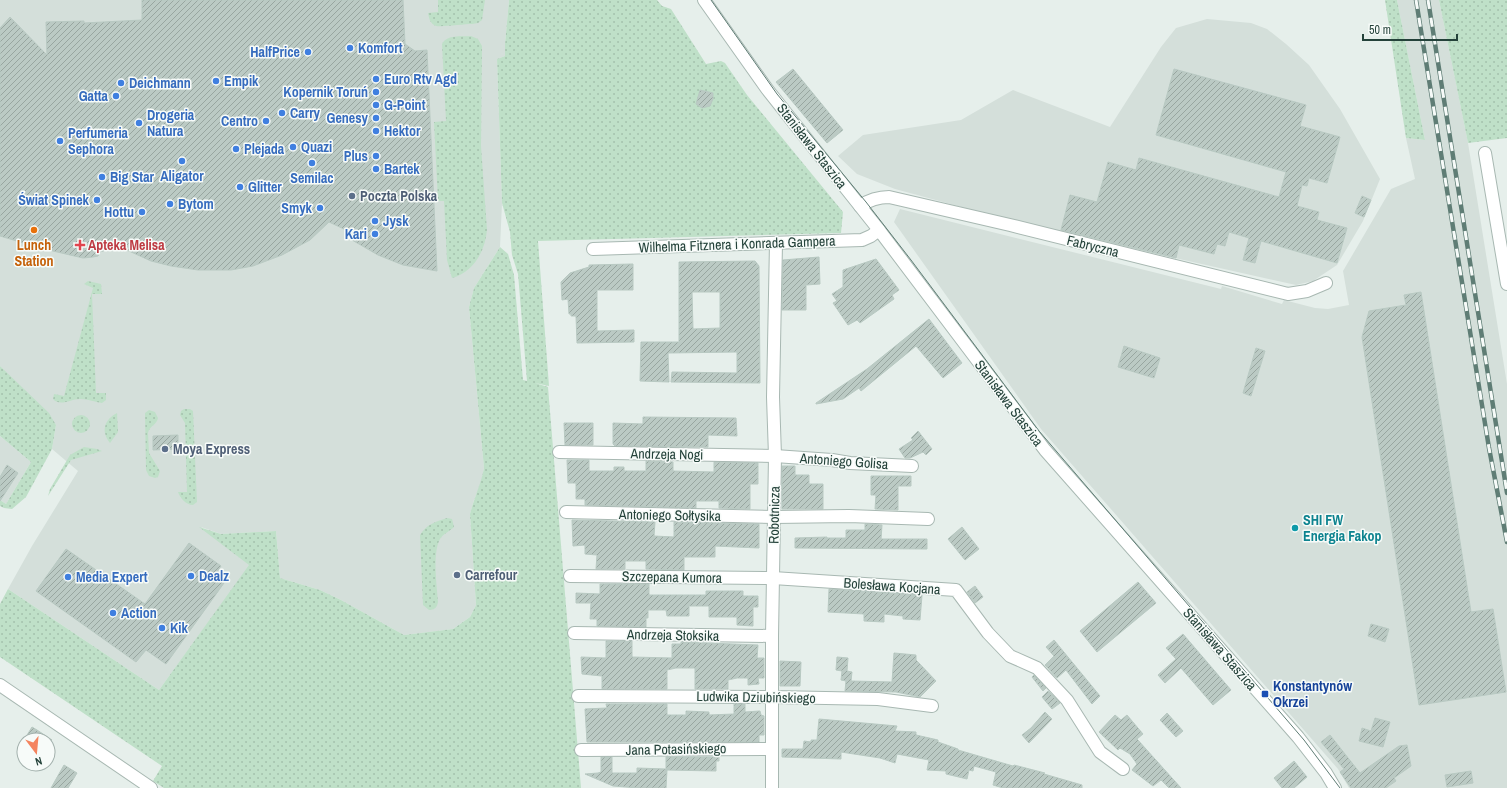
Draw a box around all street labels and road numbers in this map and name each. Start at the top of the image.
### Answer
street label: Stanisława Staszica [773,100,851,193]
street label: Fabryczna [1065,231,1121,261]
street label: Wilhelma Fitznera i Konrada Gampera [638,232,836,256]
street label: Stanisława Staszica [971,356,1048,450]
street label: Andrzeja Nogi [629,444,704,464]
street label: Antoniego Golisa [798,449,889,473]
street label: Robotnicza [764,485,784,544]
street label: Antoniego Sołtysika [618,505,722,525]
street label: Szczepana Kumora [622,567,723,587]
street label: Bolesława Kocjana [843,574,942,598]
street label: Stanisława Staszica [1179,604,1261,694]
street label: Andrzeja Stoksika [626,625,720,645]
street label: Ludwika Dziubińskiego [696,687,816,707]
street label: Jana Potasińskiego [625,739,727,759]

